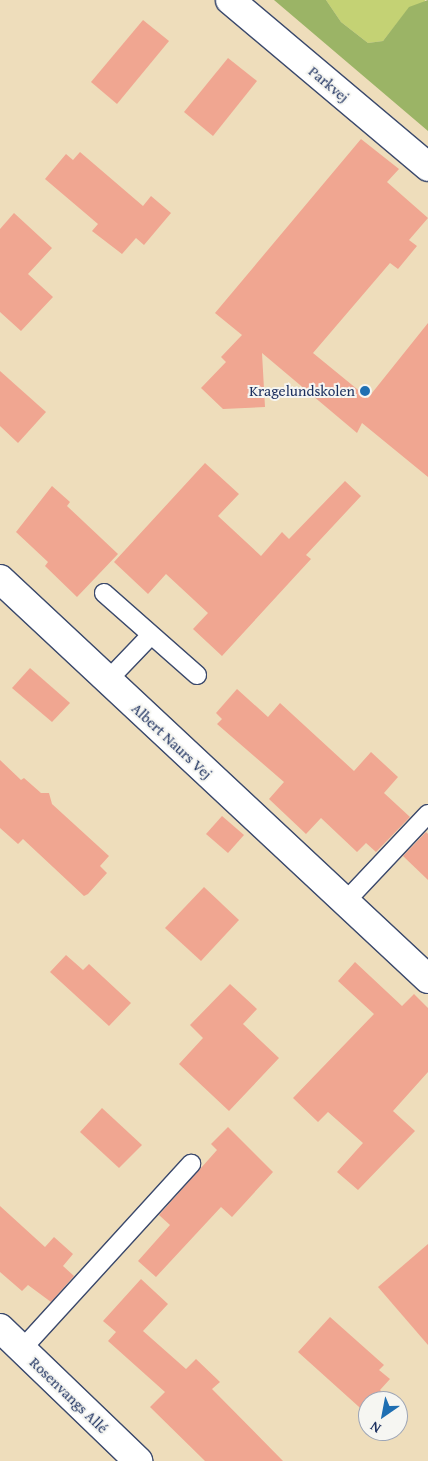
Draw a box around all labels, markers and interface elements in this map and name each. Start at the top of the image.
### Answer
street label: Parkvej [305,62,353,106]
place label: Kragelundskolen [249,382,355,400]
marker: Kragelundskolen [359,385,371,397]
street label: Albert Naurs Vej [128,699,216,783]
street label: Rosenvangs Allé [26,1353,112,1437]
north arrow [358,1391,408,1441]
text: N [366,1417,385,1439]

